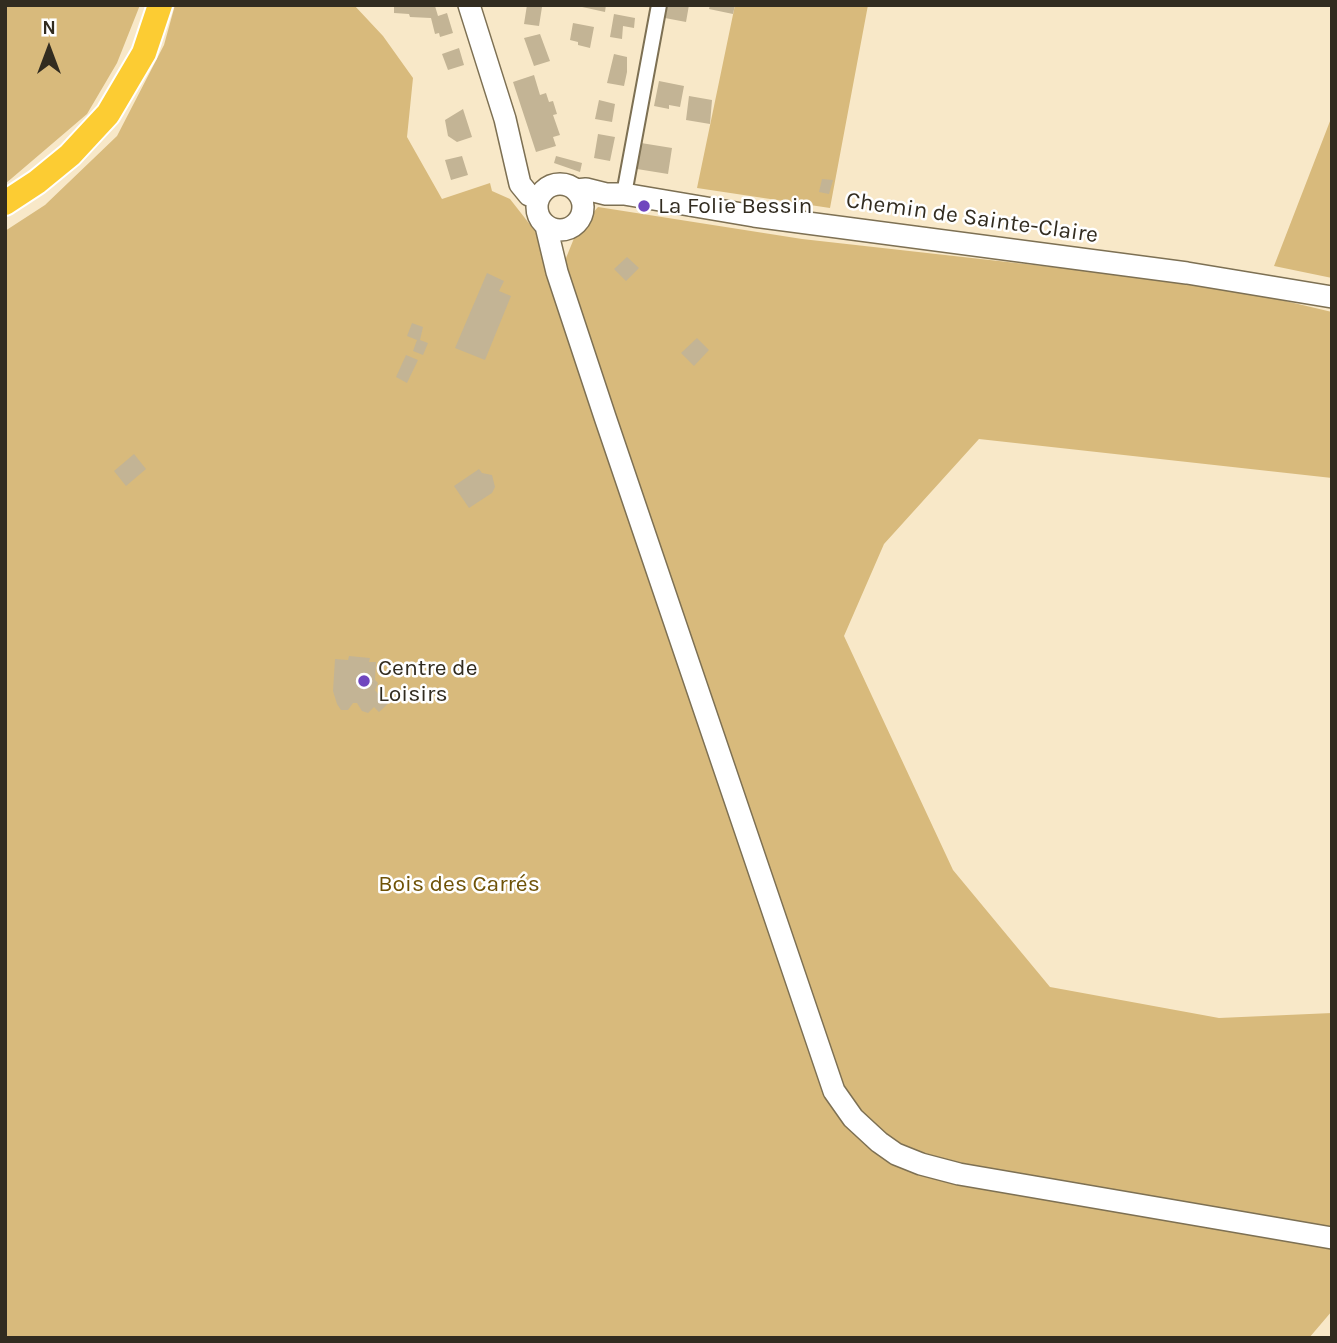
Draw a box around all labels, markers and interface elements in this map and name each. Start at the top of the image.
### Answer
north arrow [14,14,84,84]
text: N [42,17,56,39]
street label: Chemin de Sainte-Claire [844,187,1100,249]
place label: La Folie Bessin [658,192,812,220]
marker: La Folie Bessin [636,198,652,214]
place label: Centre de Loisirs [378,654,477,708]
marker: Centre de Loisirs [356,673,372,689]
park label: Bois des Carrés [378,870,540,898]

